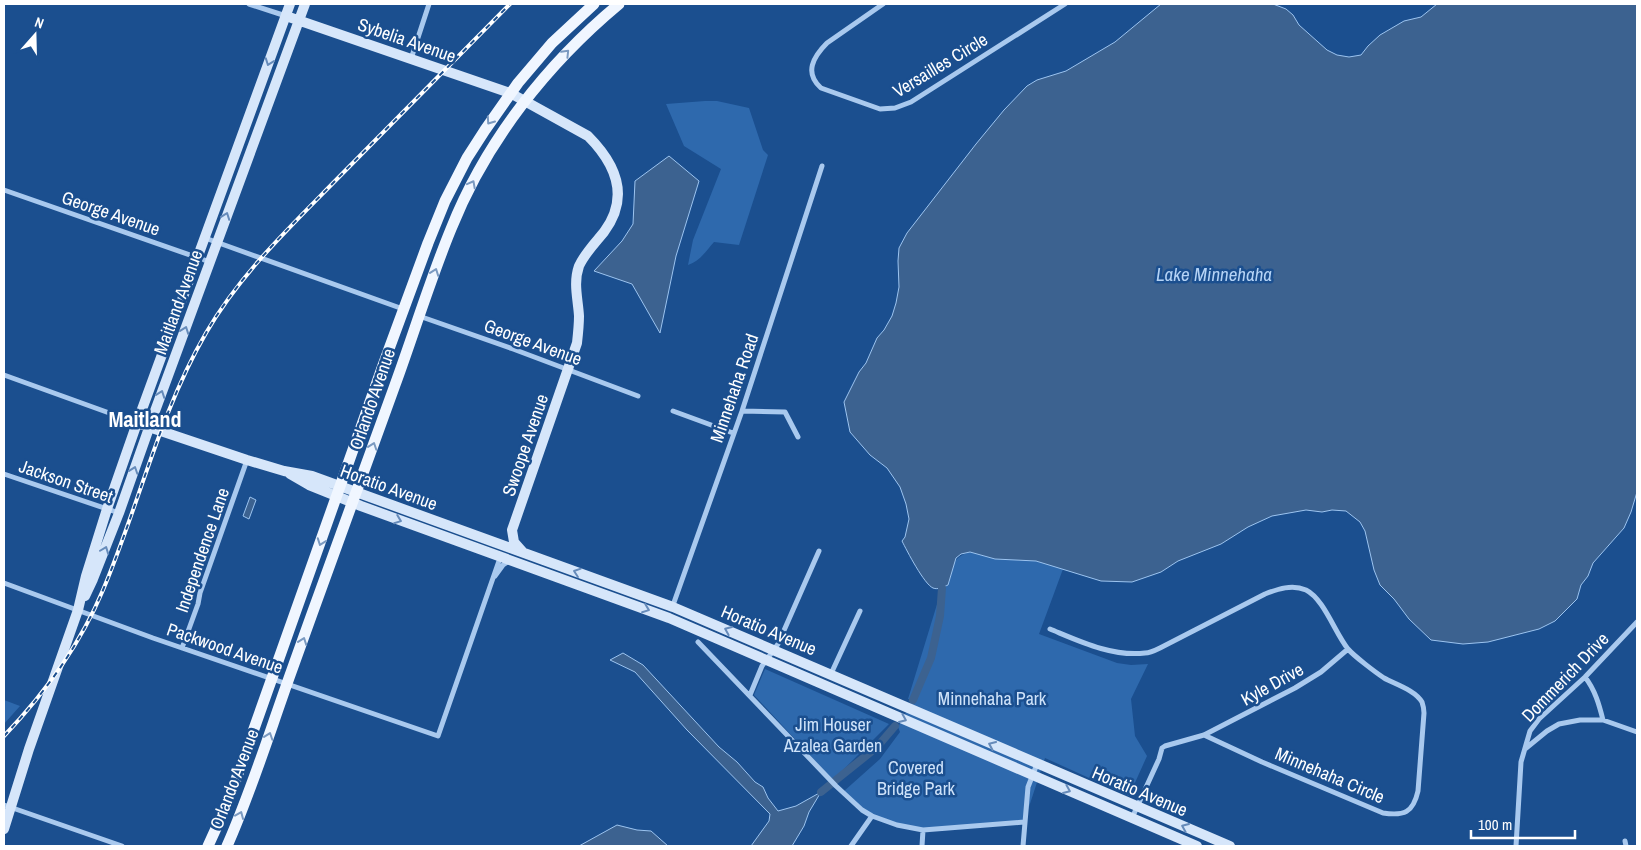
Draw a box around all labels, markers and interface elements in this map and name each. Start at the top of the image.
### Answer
north arrow [10,10,60,60]
street label: Sybelia Avenue [355,12,459,68]
text: N [32,13,46,33]
street label: Versailles Circle [888,27,992,103]
one-way arrow [560,49,569,58]
one-way arrow [265,57,275,66]
one-way arrow [487,116,496,125]
one-way arrow [466,181,476,190]
street label: George Avenue [59,185,163,241]
one-way arrow [220,213,230,221]
street label: Maitland Avenue [147,246,209,358]
water label: Lake Minnehaha [1156,261,1272,287]
one-way arrow [429,268,439,277]
street label: George Avenue [481,313,585,371]
one-way arrow [179,326,189,335]
street label: Minnehaha Road [704,330,764,446]
street label: Orlando Avenue [343,345,401,453]
one-way arrow [155,390,165,399]
street label: Swoope Avenue [496,391,554,499]
district label: Maitland [108,404,182,434]
one-way arrow [368,442,378,451]
street label: Jackson Street [16,453,116,509]
street label: Horatio Avenue [337,458,441,516]
one-way arrow [128,467,138,475]
street label: Independence Lane [169,484,235,616]
one-way arrow [393,514,402,524]
one-way arrow [317,537,327,546]
one-way arrow [99,546,109,554]
one-way arrow [573,568,582,578]
street label: Horatio Avenue [717,599,821,661]
one-way arrow [641,603,650,613]
street label: Packwood Avenue [164,616,286,680]
one-way arrow [725,626,733,636]
street label: Dommerich Drive [1516,627,1614,727]
one-way arrow [297,637,307,645]
street label: Kyle Drive [1236,657,1308,711]
park label: Minnehaha Park [938,686,1047,711]
park label: Jim Houser Azalea Garden [783,712,882,758]
one-way arrow [898,713,907,724]
street label: Orlando Avenue [203,725,265,833]
one-way arrow [263,733,273,741]
one-way arrow [988,740,997,751]
street label: Minnehaha Circle [1271,741,1389,809]
park label: Covered Bridge Park [877,755,956,801]
street label: Horatio Avenue [1088,760,1192,822]
one-way arrow [1062,784,1071,795]
scale bar [1471,808,1575,840]
one-way arrow [234,811,245,820]
text: 100 m [1478,814,1512,835]
one-way arrow [1181,823,1190,834]

